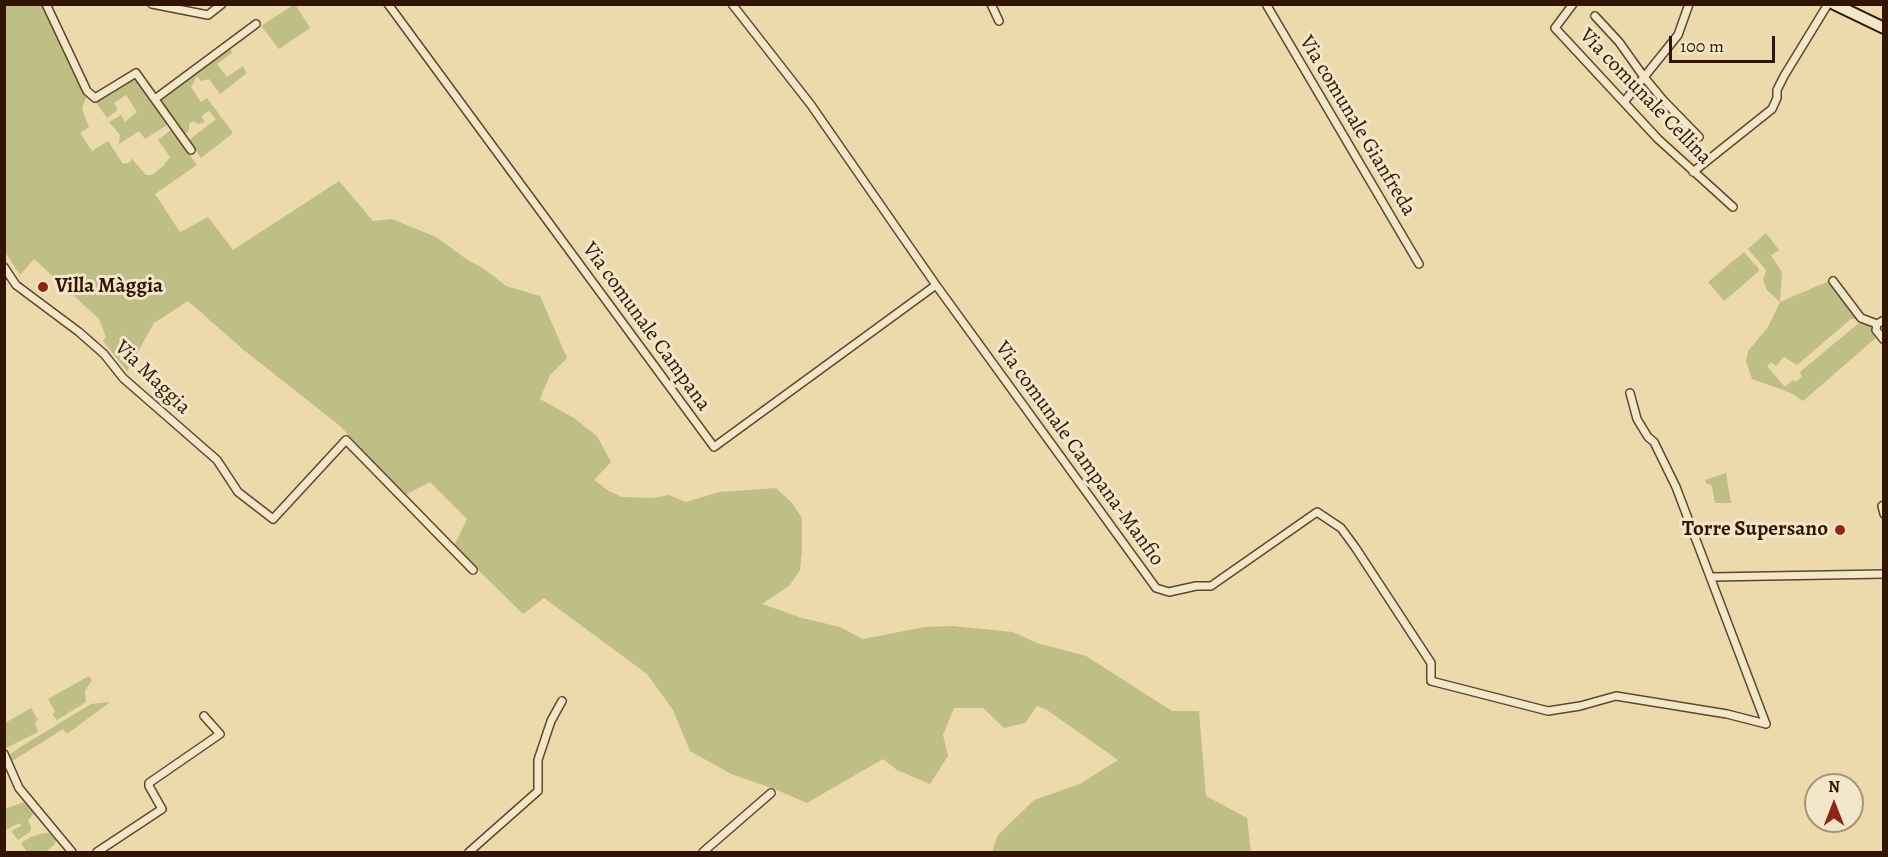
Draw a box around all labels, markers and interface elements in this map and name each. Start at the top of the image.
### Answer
street label: Via comunale Cellina [1574,24,1716,170]
scale bar [1672,24,1778,62]
street label: Via comunale Gianfreda [1293,31,1421,221]
text: 100 m [1680,34,1724,58]
street label: Via comunale Campana [576,238,716,416]
place label: Villa Màggia [55,274,163,300]
marker: Villa Màggia [36,280,50,294]
street label: Via Maggia [109,336,195,420]
street label: Via comunale Campana-Manfio [989,337,1169,571]
place label: Torre Supersano [1682,517,1828,543]
marker: Torre Supersano [1833,523,1847,537]
north arrow [1804,773,1864,833]
text: N [1828,776,1840,798]

